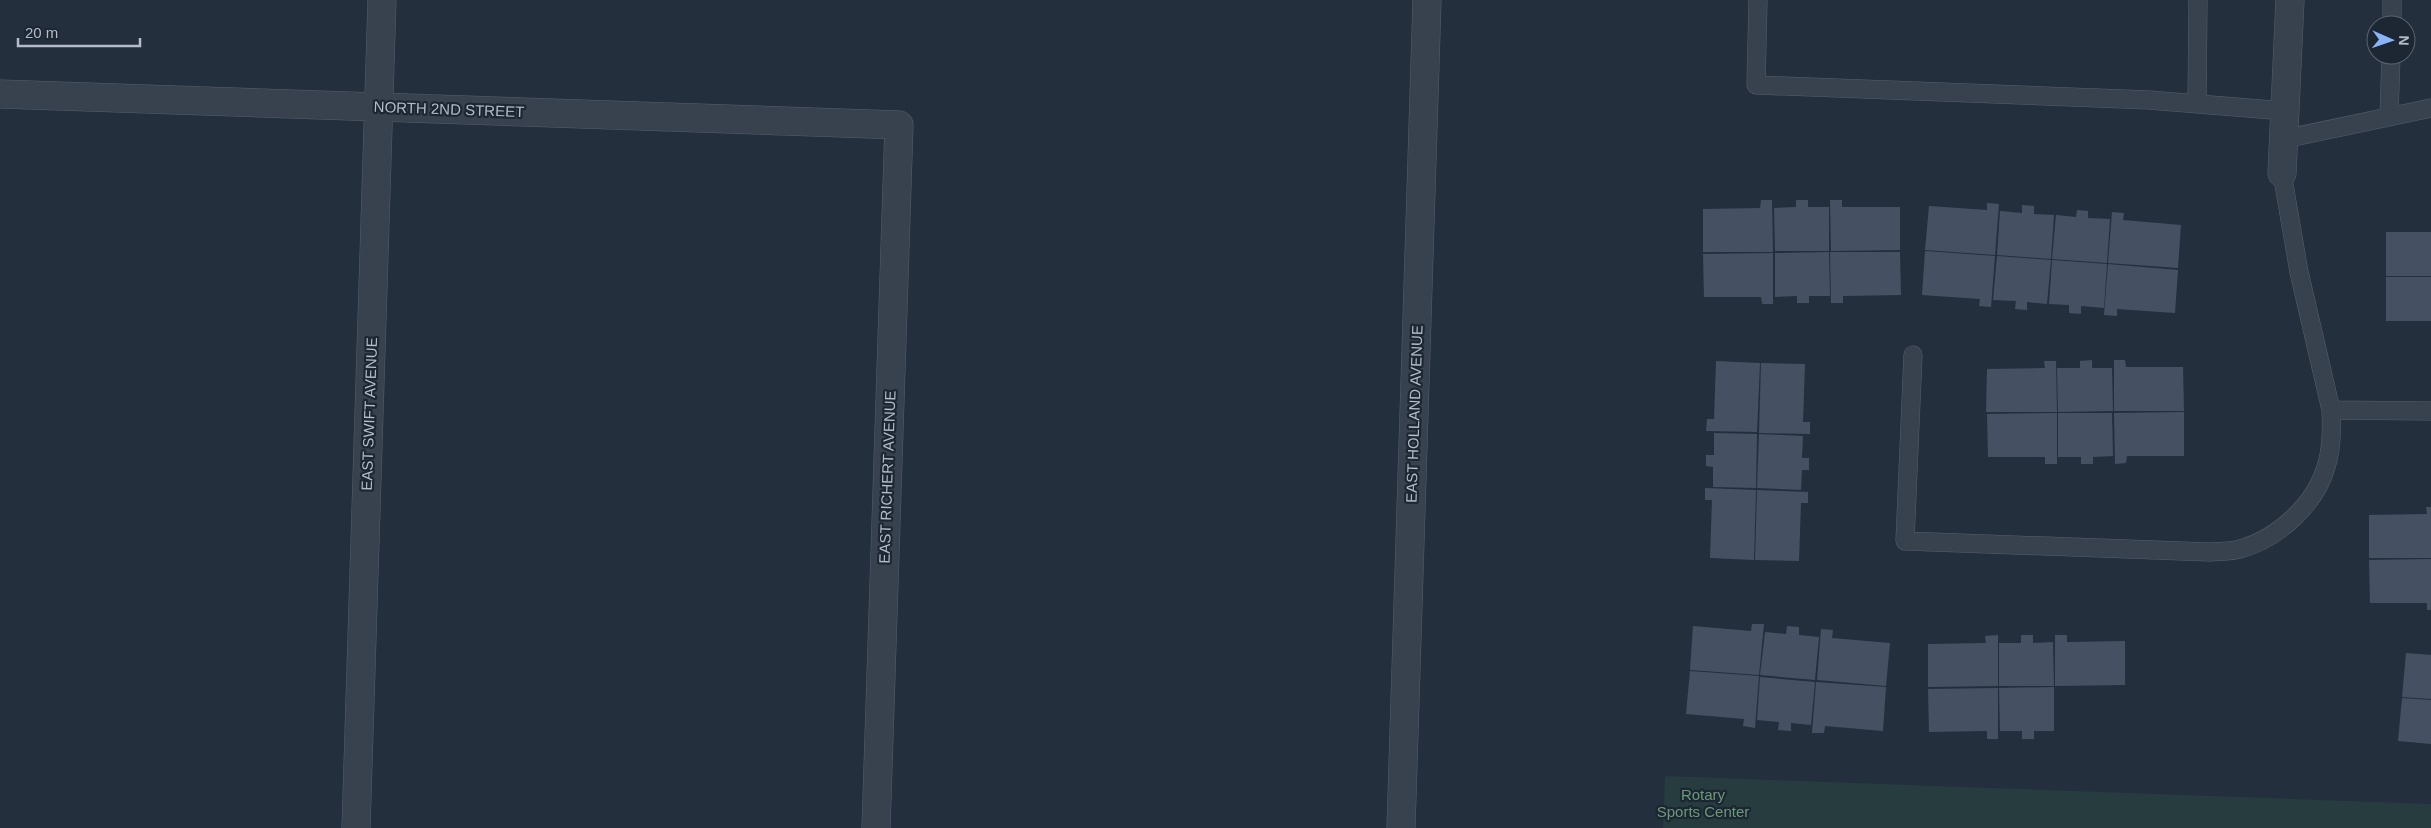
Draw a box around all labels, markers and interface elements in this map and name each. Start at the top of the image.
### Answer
scale bar [18,15,140,47]
north arrow [2366,15,2416,65]
text: 20 m [25,24,58,41]
text: N [2396,35,2412,46]
street label: NORTH 2ND STREET [373,98,525,120]
street label: EAST HOLLAND AVENUE [1402,325,1426,503]
street label: EAST SWIFT AVENUE [358,337,380,491]
street label: EAST RICHERT AVENUE [875,390,899,564]
park label: Rotary Sports Center [1657,786,1749,820]

